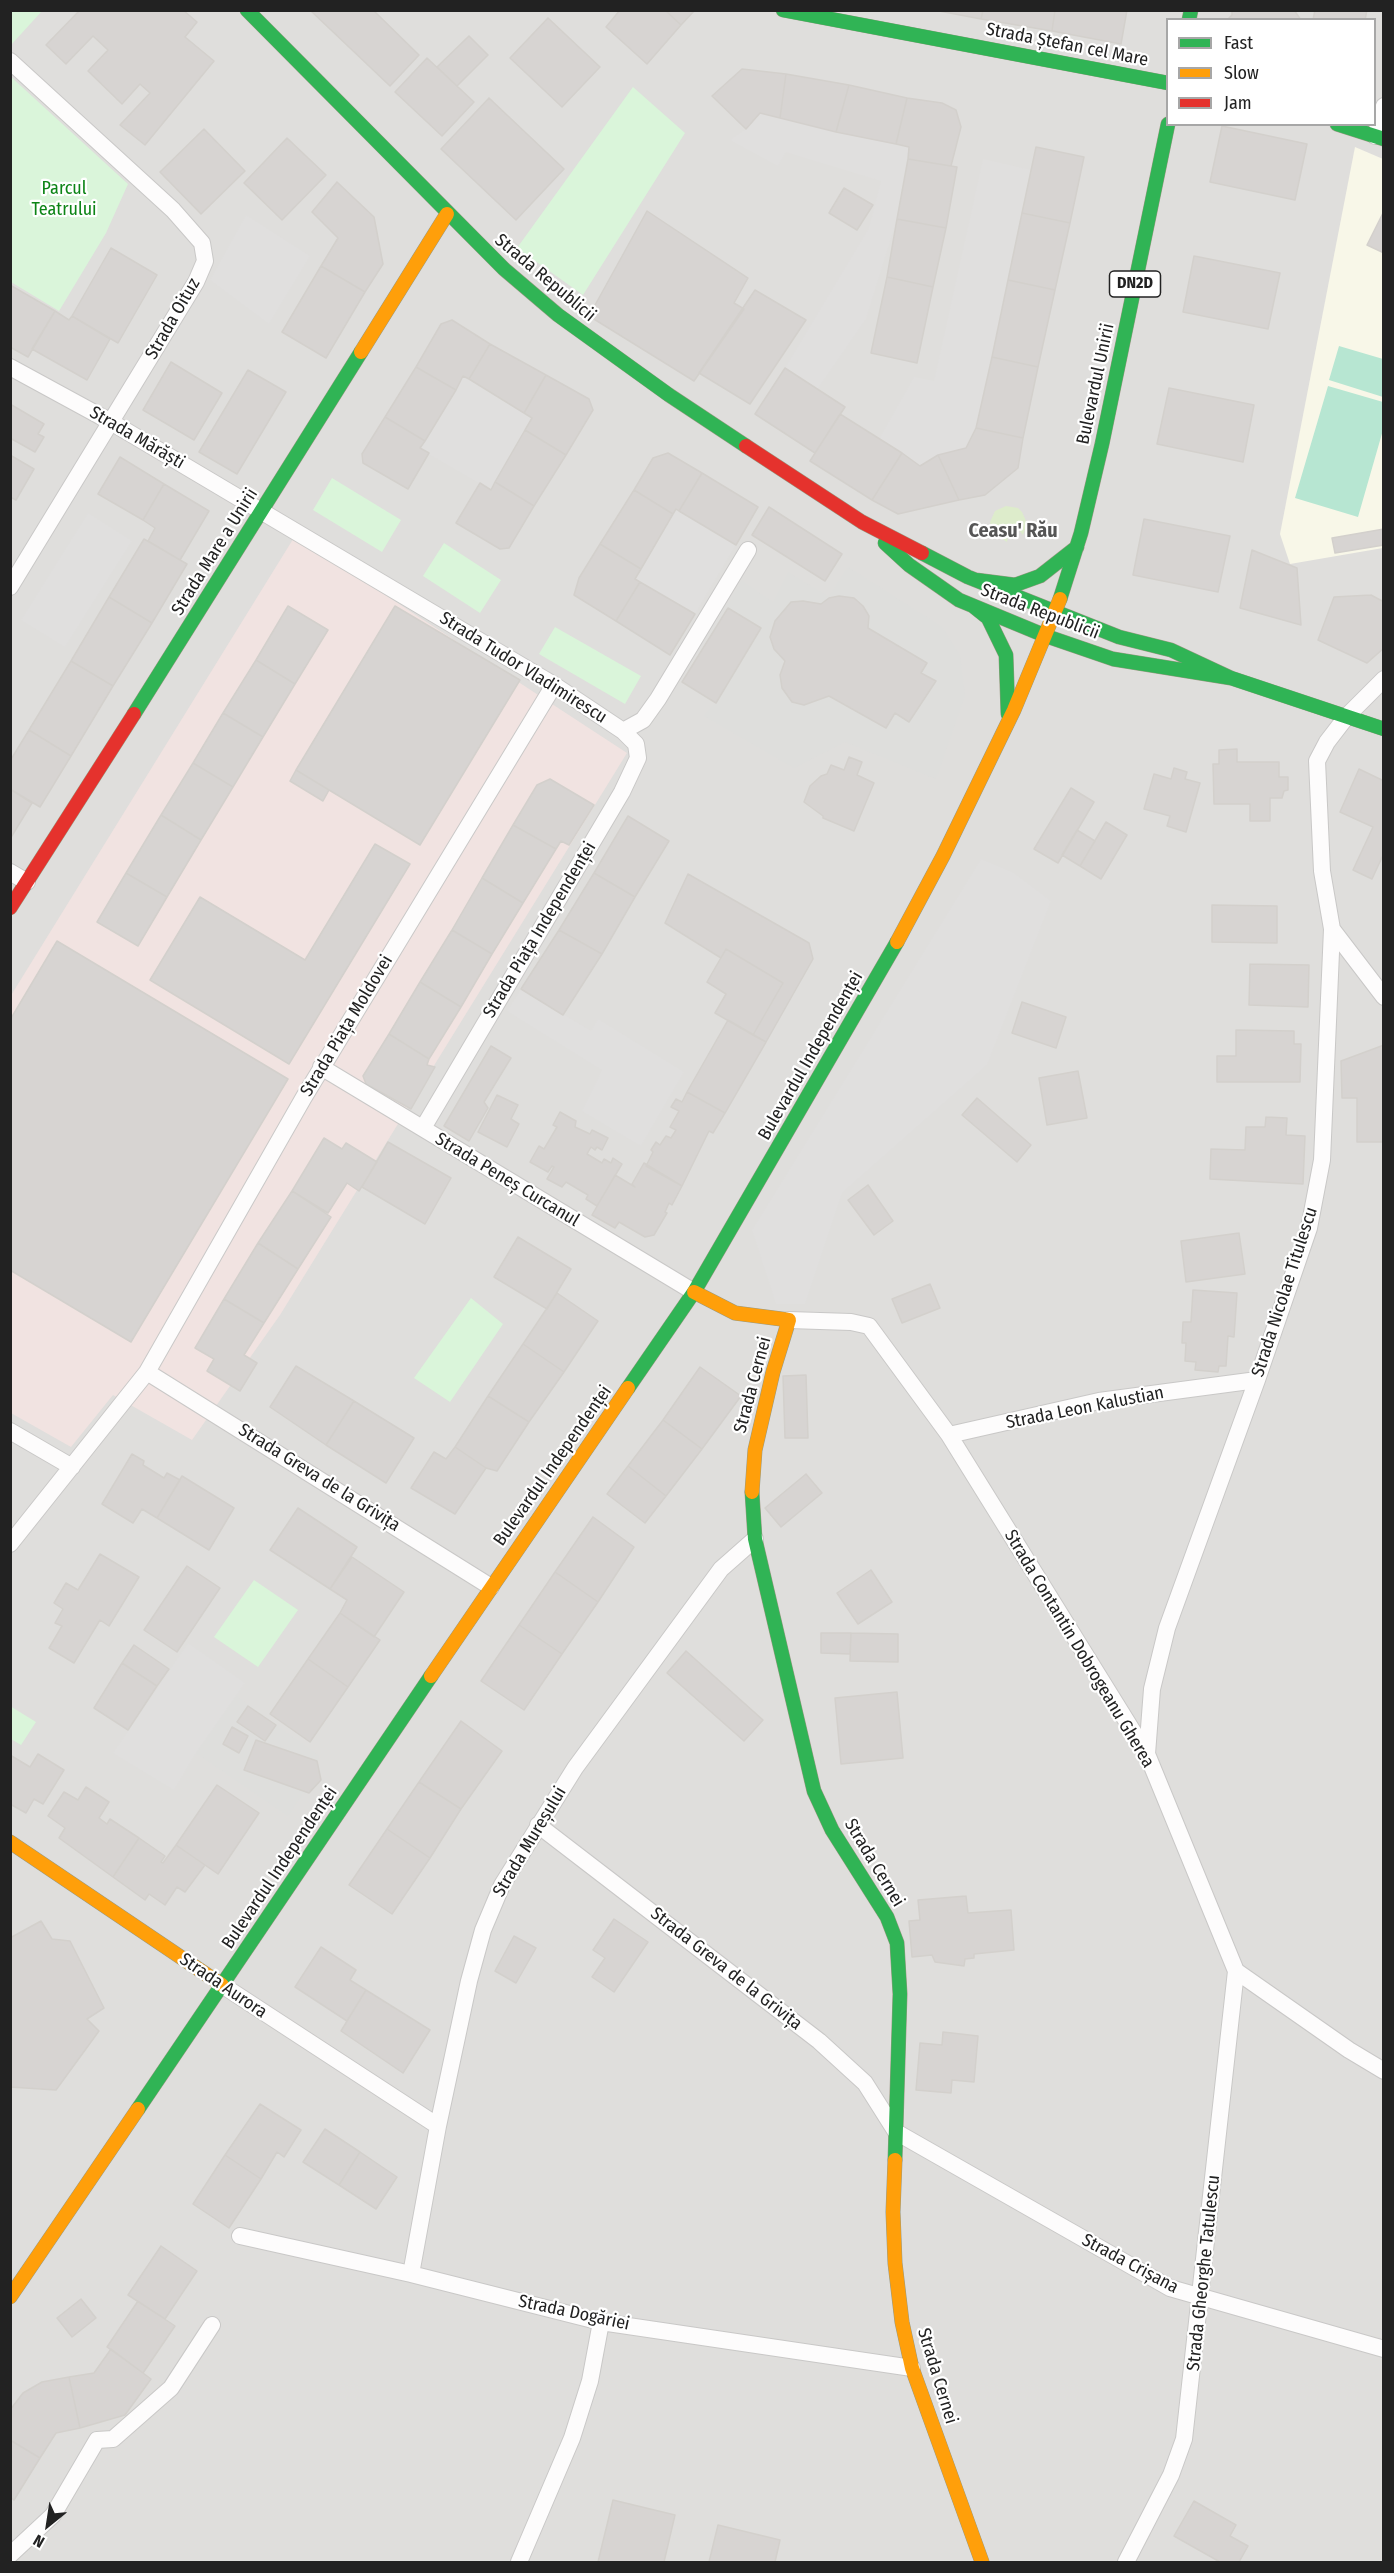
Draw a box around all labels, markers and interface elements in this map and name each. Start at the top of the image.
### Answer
legend [1166,18,1376,126]
street label: Strada Ștefan cel Mare [984,19,1150,71]
text: Fast [1224,32,1253,54]
text: Slow [1224,62,1259,84]
text: Jam [1224,92,1252,114]
park label: Parcul Teatrului [31,178,97,220]
street label: Strada Republicii [490,230,600,326]
road number: DN2D [1110,271,1160,297]
street label: Strada Oituz [141,274,205,364]
street label: Bulevardul Unirii [1073,322,1119,446]
street label: Strada Mărăști [86,402,188,474]
street label: Strada Mare a Unirii [167,485,263,619]
district label: Ceasu' Rău [968,519,1058,543]
street label: Strada Republicii [978,579,1102,645]
street label: Strada Tudor Vladimirescu [435,608,611,728]
street label: Strada Piața Independenței [479,838,601,1022]
street label: Strada Piața Moldovei [296,951,398,1101]
street label: Bulevardul Independenței [754,968,868,1144]
street label: Strada Peneș Curcanul [431,1128,583,1232]
street label: Strada Nicolae Titulescu [1247,1204,1323,1380]
street label: Strada Cernei [730,1334,776,1436]
street label: Bulevardul Independenței [489,1382,617,1550]
street label: Strada Leon Kalustian [1004,1382,1166,1434]
street label: Strada Greva de la Grivița [234,1419,404,1537]
street label: Strada Contantin Dobrogeanu Gherea [999,1526,1159,1772]
street label: Bulevardul Independenței [218,1783,342,1953]
street label: Strada Mureșului [489,1783,571,1901]
street label: Strada Cernei [839,1815,909,1911]
street label: Strada Greva de la Grivița [646,1903,806,2035]
street label: Strada Aurora [175,1949,271,2023]
street label: Strada Gheorghe Tatulescu [1183,2174,1225,2372]
street label: Strada Crișana [1078,2229,1182,2299]
street label: Strada Dogăriei [516,2291,632,2335]
street label: Strada Cernei [912,2326,962,2426]
north arrow [18,2495,78,2555]
text: N [30,2530,48,2552]

